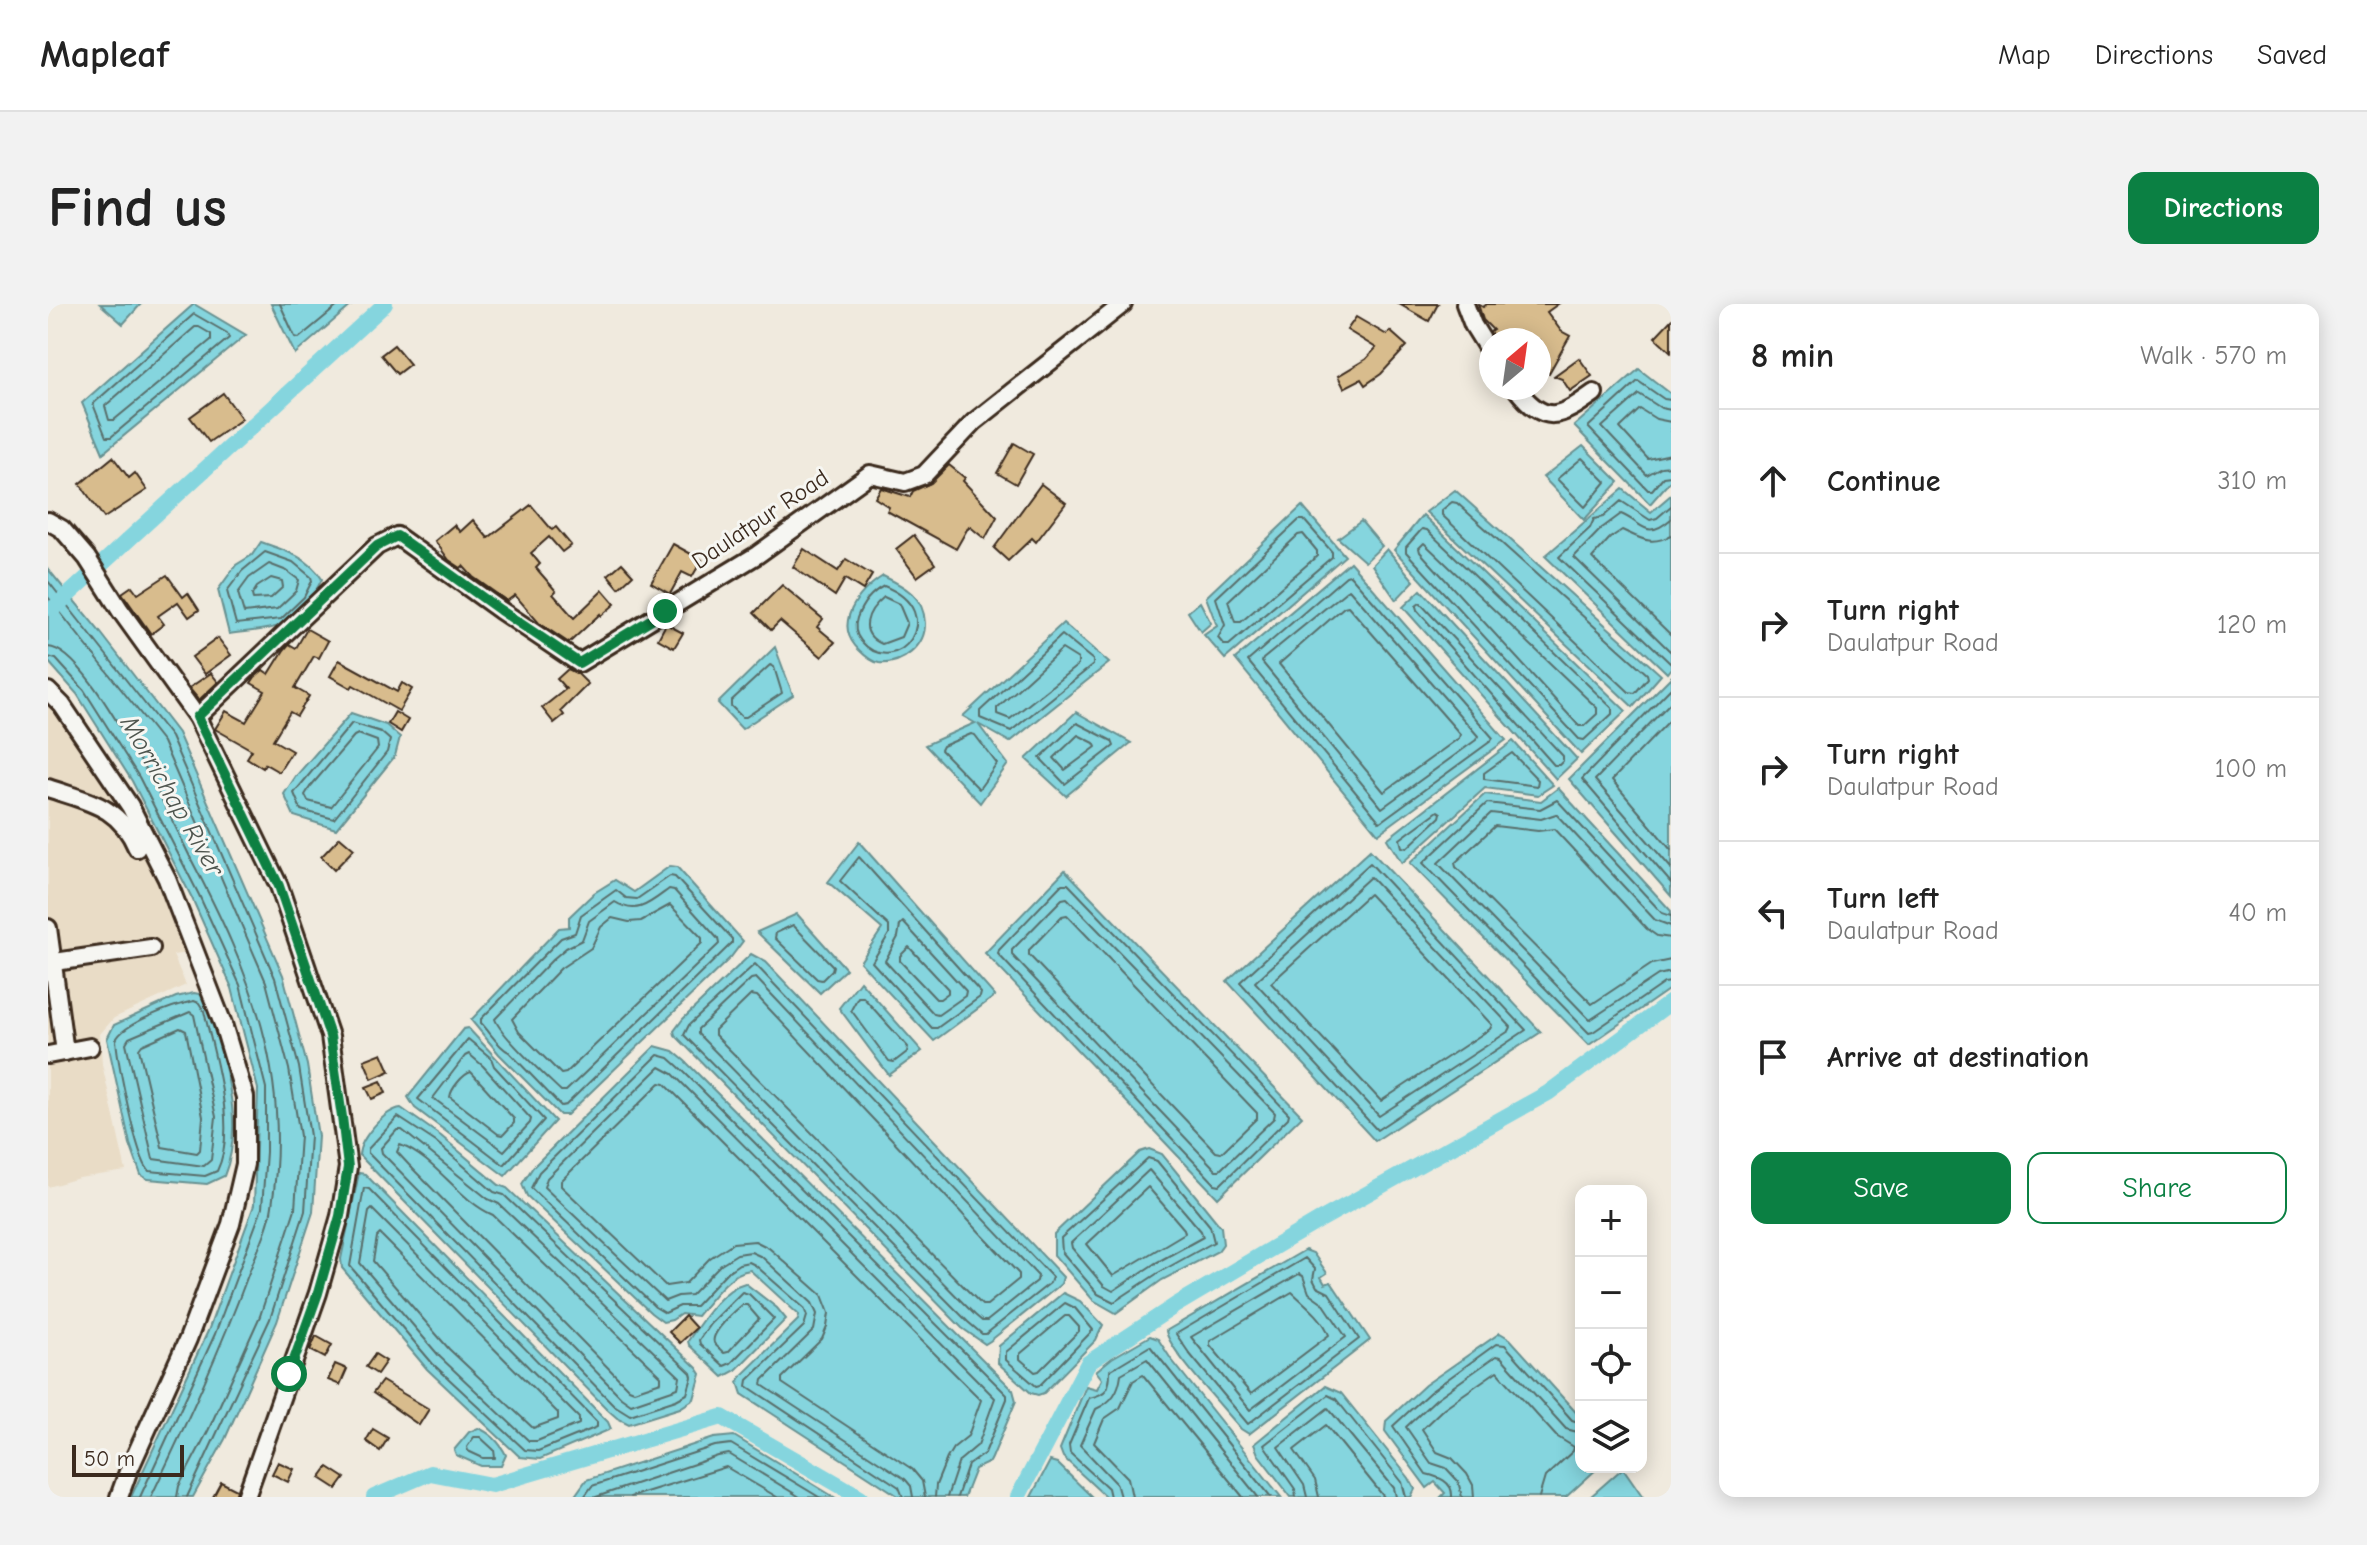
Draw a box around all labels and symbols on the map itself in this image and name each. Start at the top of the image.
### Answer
north arrow [1479,328,1551,400]
street label: Daulatpur Road [686,463,834,575]
route end [647,593,683,629]
water label: Morrichap River [113,710,231,883]
route start [271,1356,307,1392]
scale bar [72,1441,184,1477]

